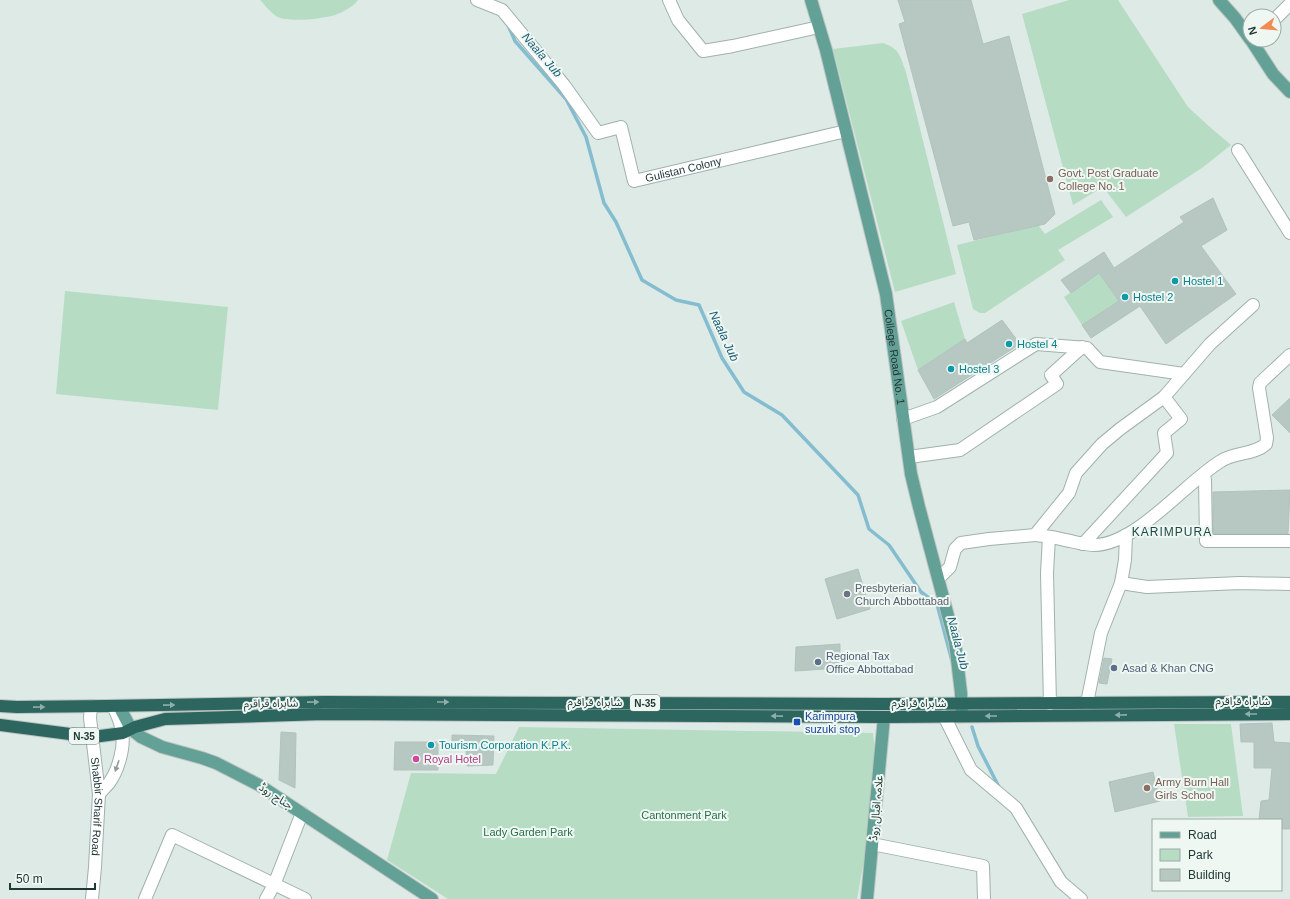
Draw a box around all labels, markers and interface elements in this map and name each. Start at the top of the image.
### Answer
north arrow [1242,8,1282,48]
text: N [1246,25,1259,36]
water label: Naala Jub [519,30,565,80]
street label: Gulistan Colony [644,154,723,184]
place label: Govt. Post Graduate College No. 1 [1058,167,1158,192]
marker: Govt. Post Graduate College No. 1 [1045,174,1055,184]
place label: Hostel 1 [1183,275,1223,287]
marker: Hostel 1 [1170,276,1180,286]
place label: Hostel 2 [1133,291,1173,303]
marker: Hostel 2 [1120,292,1130,302]
street label: College Road No. 1 [882,308,907,405]
water label: Naala Jub [706,309,742,364]
place label: Hostel 4 [1017,338,1057,350]
marker: Hostel 4 [1004,339,1014,349]
place label: Hostel 3 [959,363,999,375]
marker: Hostel 3 [946,364,956,374]
district label: KARIMPURA [1132,525,1212,539]
place label: Presbyterian Church Abbottabad [855,582,949,607]
marker: Presbyterian Church Abbottabad [842,589,852,599]
water label: Naala Jub [944,615,972,671]
place label: Regional Tax Office Abbottabad [826,650,913,675]
marker: Regional Tax Office Abbottabad [813,657,823,667]
place label: Asad & Khan CNG [1122,662,1214,674]
marker: Asad & Khan CNG [1109,663,1119,673]
road number: N-35 [630,695,660,711]
street label: شاہراہ قراقرم [1216,695,1271,709]
street label: شاہراہ قراقرم [568,696,623,710]
street label: شاہراہ قراقرم [244,697,299,711]
street label: شاہراہ قراقرم [892,697,947,711]
one-way arrow [307,699,320,705]
one-way arrow [437,699,450,705]
one-way arrow [163,702,176,708]
one-way arrow [33,704,46,710]
place label: Karimpura suzuki stop [805,710,860,735]
one-way arrow [1244,711,1257,717]
one-way arrow [1114,712,1127,718]
one-way arrow [770,713,783,719]
one-way arrow [984,713,997,719]
marker: Karimpura suzuki stop [792,717,802,727]
road number: N-35 [69,728,99,744]
place label: Tourism Corporation K.P.K. [439,739,571,751]
marker: Tourism Corporation K.P.K. [426,740,436,750]
place label: Royal Hotel [424,753,481,765]
marker: Royal Hotel [411,754,421,764]
street label: Shabbir Sharif Road [89,756,105,856]
one-way arrow [114,761,120,773]
street label: علامہ اقبال روڈ [867,774,886,841]
place label: Army Burn Hall Girls School [1155,776,1229,801]
street label: جناح روڈ [256,780,296,813]
marker: Army Burn Hall Girls School [1142,783,1152,793]
park label: Cantonment Park [641,809,727,821]
legend [1152,819,1282,891]
park label: Lady Garden Park [483,826,573,838]
text: Road [1188,828,1217,842]
text: Park [1188,848,1214,862]
scale bar [10,865,95,891]
text: Building [1188,868,1231,882]
text: 50 m [16,872,43,886]

